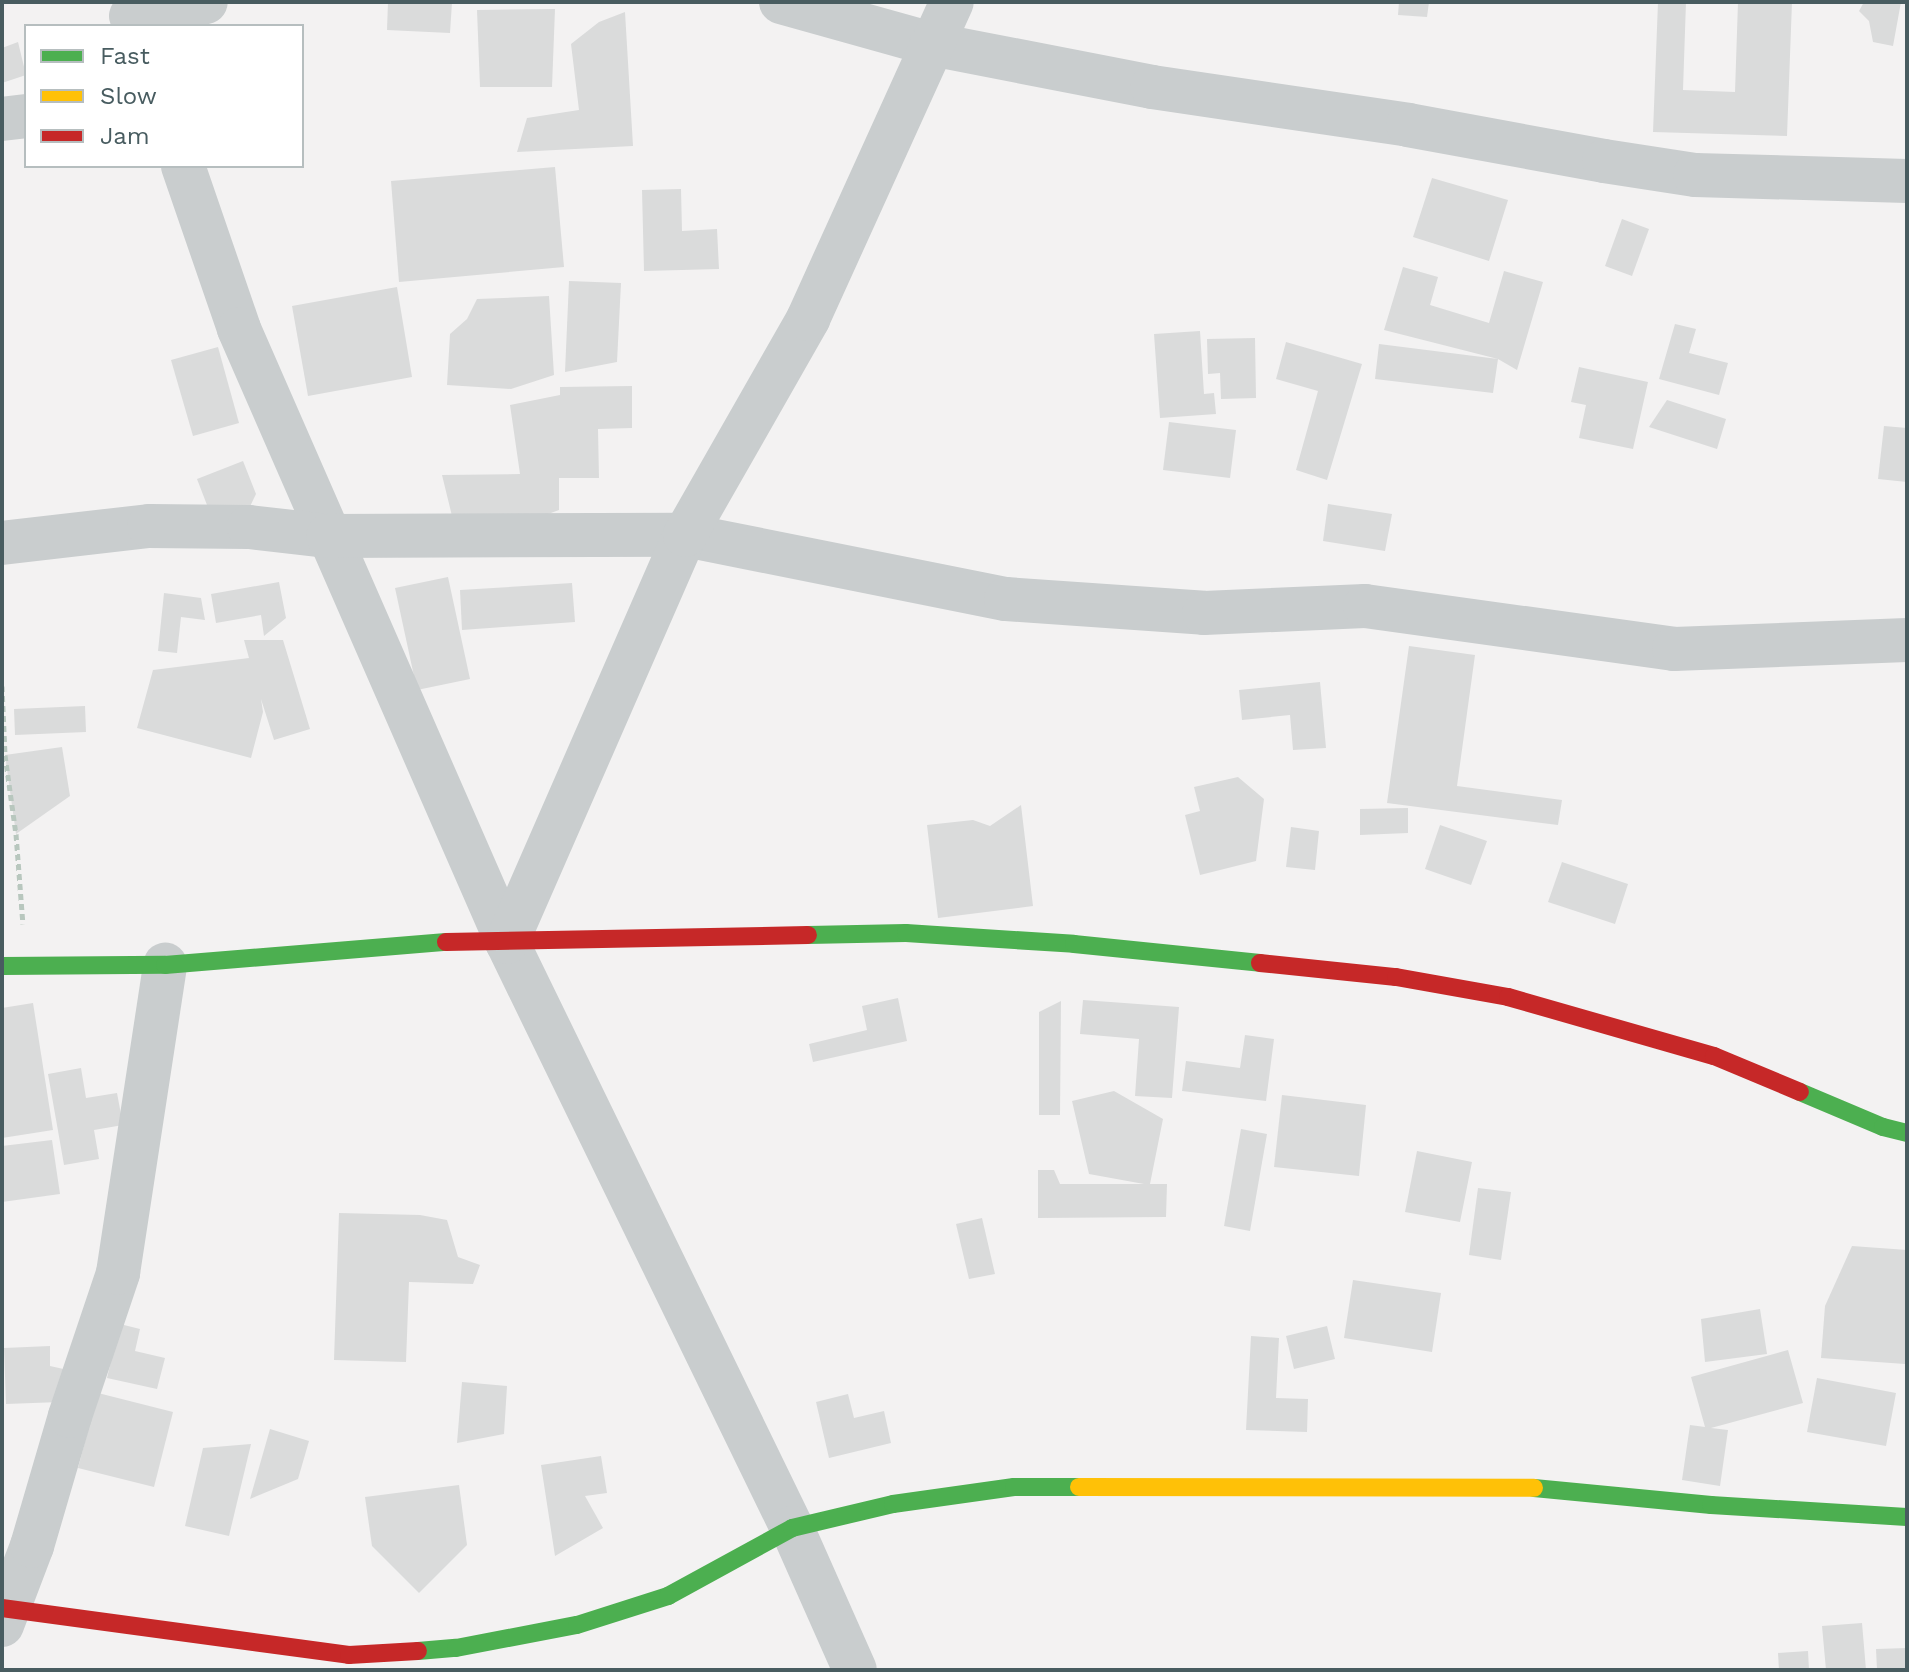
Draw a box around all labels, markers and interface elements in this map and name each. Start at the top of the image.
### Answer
legend [24,24,304,168]
text: Fast [100,42,150,70]
text: Slow [100,82,157,110]
text: Jam [100,122,150,150]

